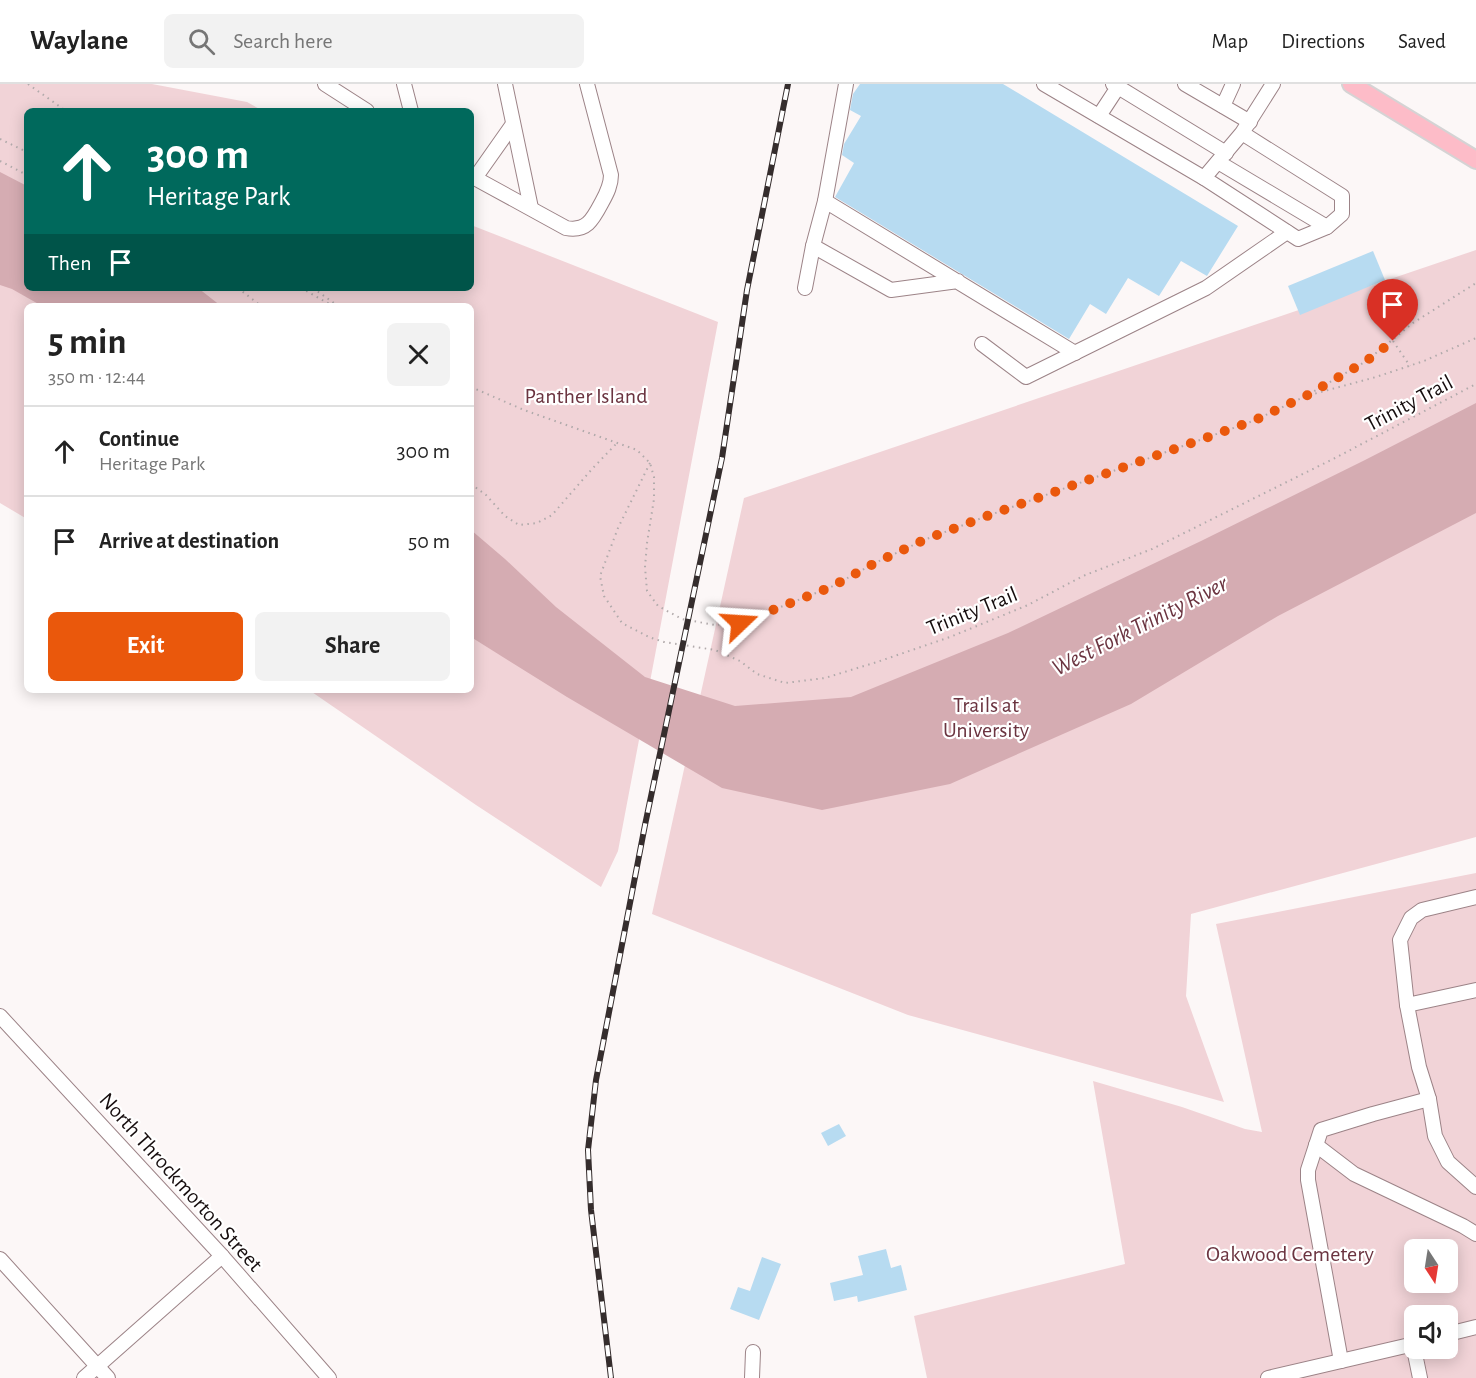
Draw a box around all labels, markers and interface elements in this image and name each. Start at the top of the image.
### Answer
search box [164,14,584,68]
icon: search [185,25,218,58]
text: Waylane [30,27,128,55]
text: Search here [233,30,333,52]
text: Map [1212,31,1248,52]
text: Directions [1281,31,1365,52]
text: Saved [1398,31,1446,52]
icon: ahead [48,132,126,210]
text: 300 m [147,134,249,176]
text: Heritage Park [147,183,290,210]
icon: arrive [104,246,137,279]
text: Then [48,252,92,274]
pin [1367,279,1418,341]
icon: arrive [1376,288,1409,321]
button: close [387,323,450,386]
text: 5 min [48,324,126,360]
text: 350 m · 12:44 [48,367,145,387]
street label: Trinity Trail [1362,371,1456,435]
park label: Panther Island [524,385,648,407]
text: Continue [99,428,179,450]
icon: ahead [48,435,81,468]
text: 300 m [396,440,450,462]
text: Heritage Park [99,454,205,474]
icon: arrive [48,525,81,558]
text: Arrive at destination [99,530,279,552]
text: 50 m [408,530,450,552]
water label: West Fork Trinity River [1048,571,1233,681]
street label: Trinity Trail [924,583,1020,639]
position arrow [708,591,772,655]
button: Exit [48,612,243,681]
button: Share [255,612,450,681]
park label: Trails at University [943,694,1030,741]
street label: North Throckmorton Street [95,1088,267,1276]
north arrow [1404,1239,1458,1293]
map controls [1404,1239,1458,1359]
park label: Oakwood Cemetery [1206,1243,1375,1265]
button: sound [1404,1305,1458,1359]

